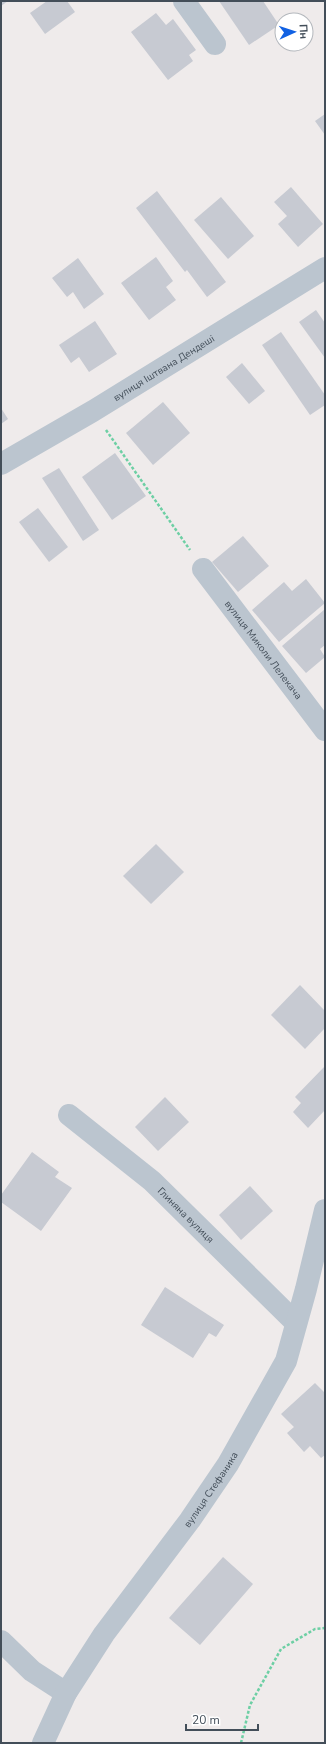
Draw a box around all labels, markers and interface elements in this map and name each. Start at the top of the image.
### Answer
north arrow [274,12,314,52]
text: Пн [296,24,311,39]
street label: вулиця Іштвана Дендеші [111,332,217,405]
street label: вулиця Миколи Лелекача [221,598,305,703]
street label: Глиняна вулиця [154,1184,217,1246]
street label: вулиця Стефаника [181,1449,242,1531]
scale bar [186,1706,258,1732]
text: 20 m [192,1712,220,1728]

